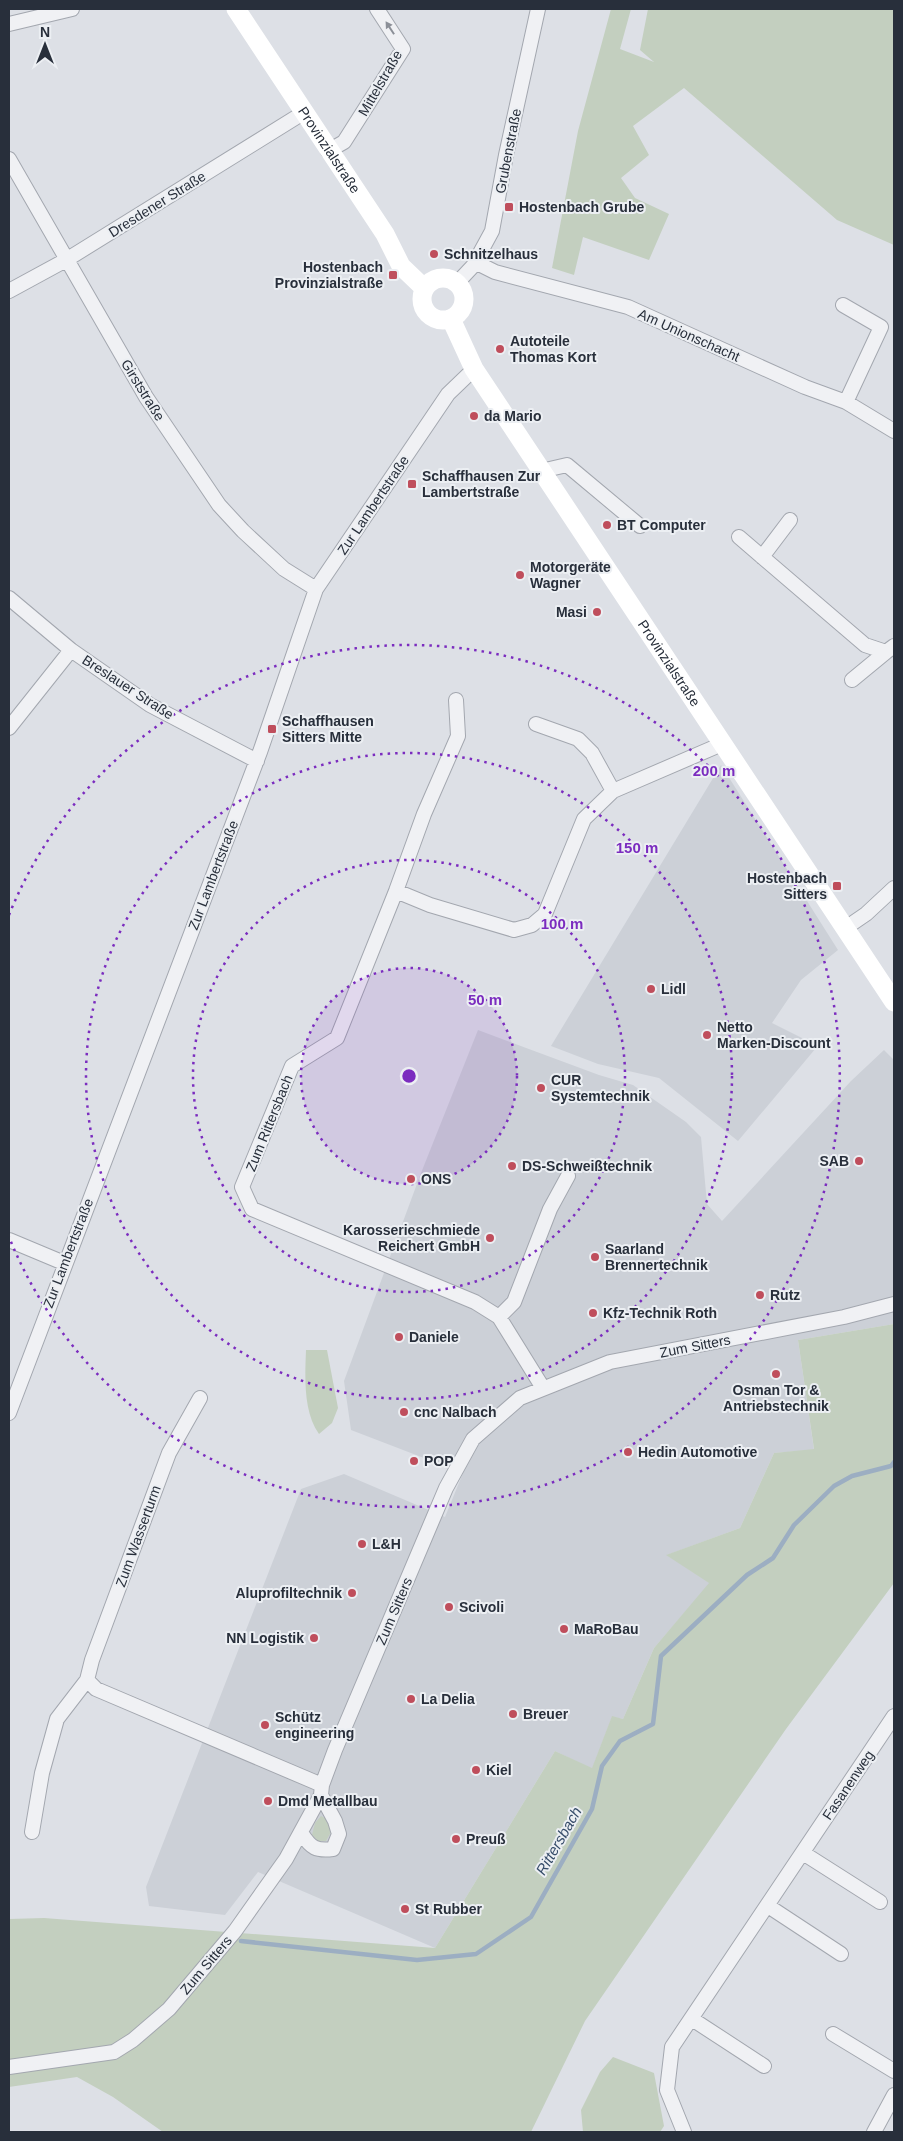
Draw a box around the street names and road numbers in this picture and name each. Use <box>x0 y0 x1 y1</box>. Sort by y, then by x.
street label: Mittelstraße <box>355 47 405 119</box>
street label: Provinzialstraße <box>295 104 364 196</box>
street label: Grubenstraße <box>492 107 524 195</box>
street label: Dresdener Straße <box>106 168 209 240</box>
street label: Am Unionschacht <box>636 305 742 365</box>
street label: Girststraße <box>118 356 168 424</box>
street label: Zur Lambertstraße <box>334 452 412 558</box>
street label: Provinzialstraße <box>635 617 704 710</box>
street label: Breslauer Straße <box>79 651 177 723</box>
street label: Zur Lambertstraße <box>185 818 241 932</box>
street label: Zum Rittersbach <box>242 1072 296 1174</box>
street label: Zur Lambertstraße <box>40 1196 96 1310</box>
street label: Zum Sitters <box>658 1331 732 1361</box>
street label: Zum Wasserturm <box>112 1483 164 1589</box>
street label: Zum Sitters <box>373 1575 415 1647</box>
street label: Fasanenweg <box>819 1747 877 1823</box>
street label: Zum Sitters <box>177 1932 235 1998</box>

